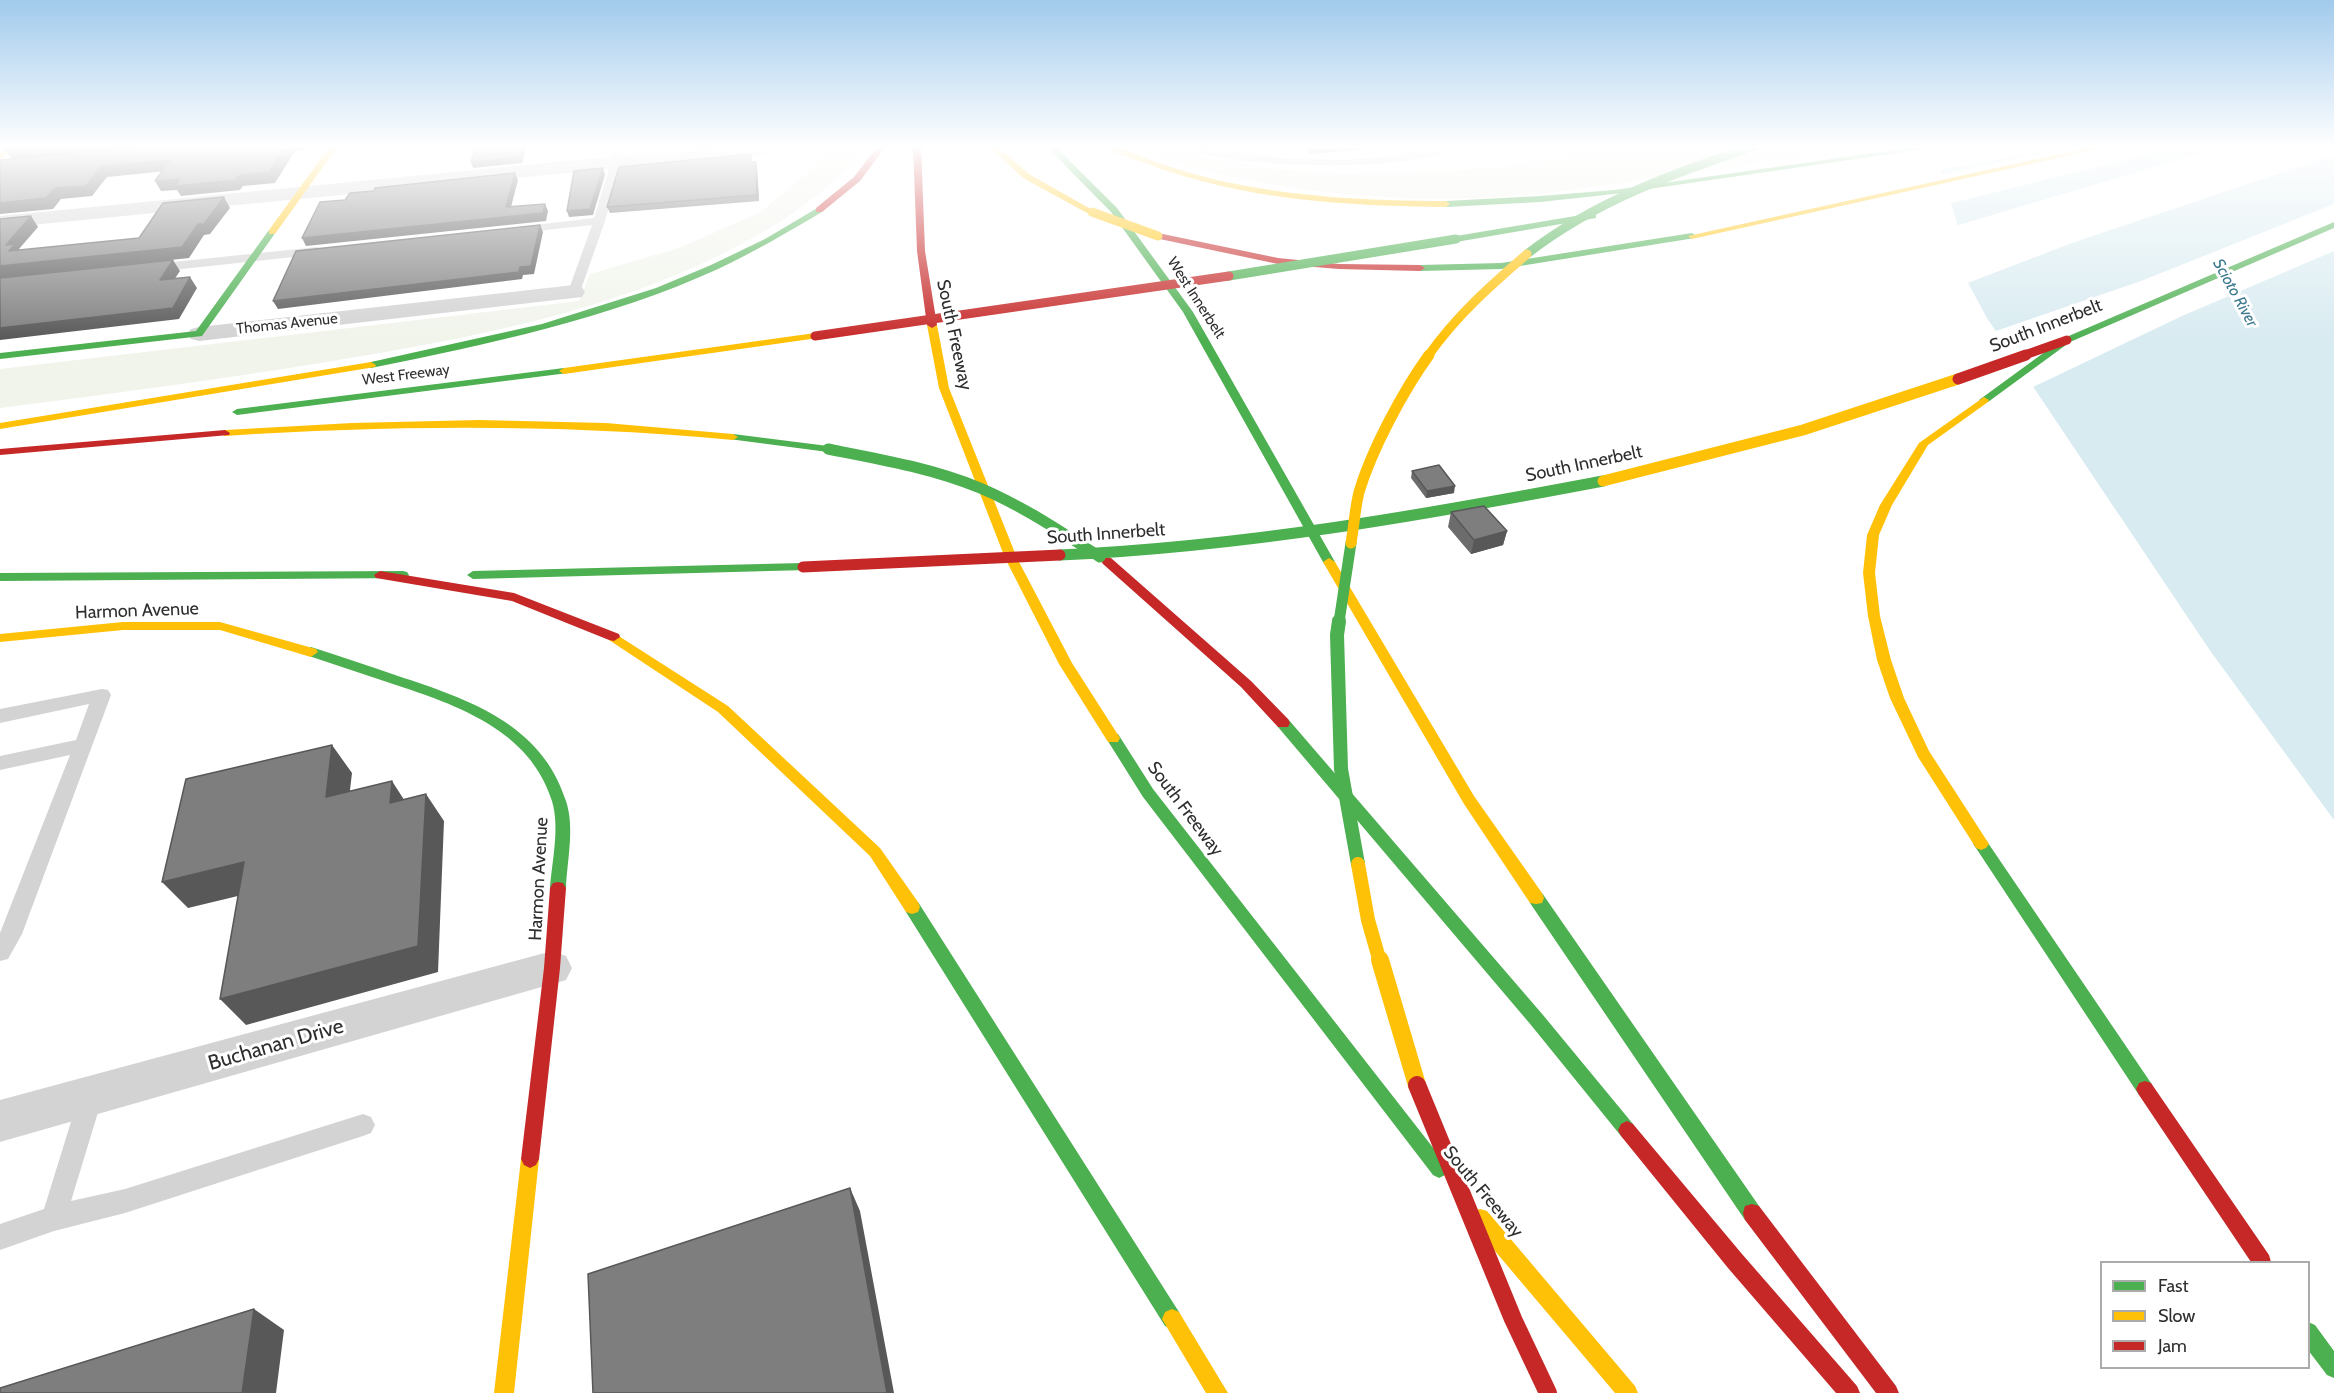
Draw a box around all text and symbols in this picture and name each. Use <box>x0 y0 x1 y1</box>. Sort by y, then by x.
street label: West Innerbelt <box>1163 254 1229 342</box>
water label: Scioto River <box>2208 256 2262 330</box>
street label: South Freeway <box>932 278 976 392</box>
street label: South Innerbelt <box>1987 295 2105 357</box>
street label: Thomas Avenue <box>235 310 339 338</box>
street label: West Freeway <box>361 361 451 389</box>
street label: South Innerbelt <box>1524 441 1644 487</box>
street label: South Innerbelt <box>1046 519 1166 549</box>
street label: Harmon Avenue <box>75 598 199 624</box>
street label: South Freeway <box>1143 758 1227 860</box>
street label: Harmon Avenue <box>525 817 553 941</box>
street label: Buchanan Drive <box>205 1014 347 1076</box>
street label: South Freeway <box>1439 1142 1527 1242</box>
legend <box>2100 1261 2310 1369</box>
text: Fast <box>2158 1275 2189 1297</box>
text: Slow <box>2158 1305 2195 1327</box>
text: Jam <box>2158 1335 2187 1357</box>

